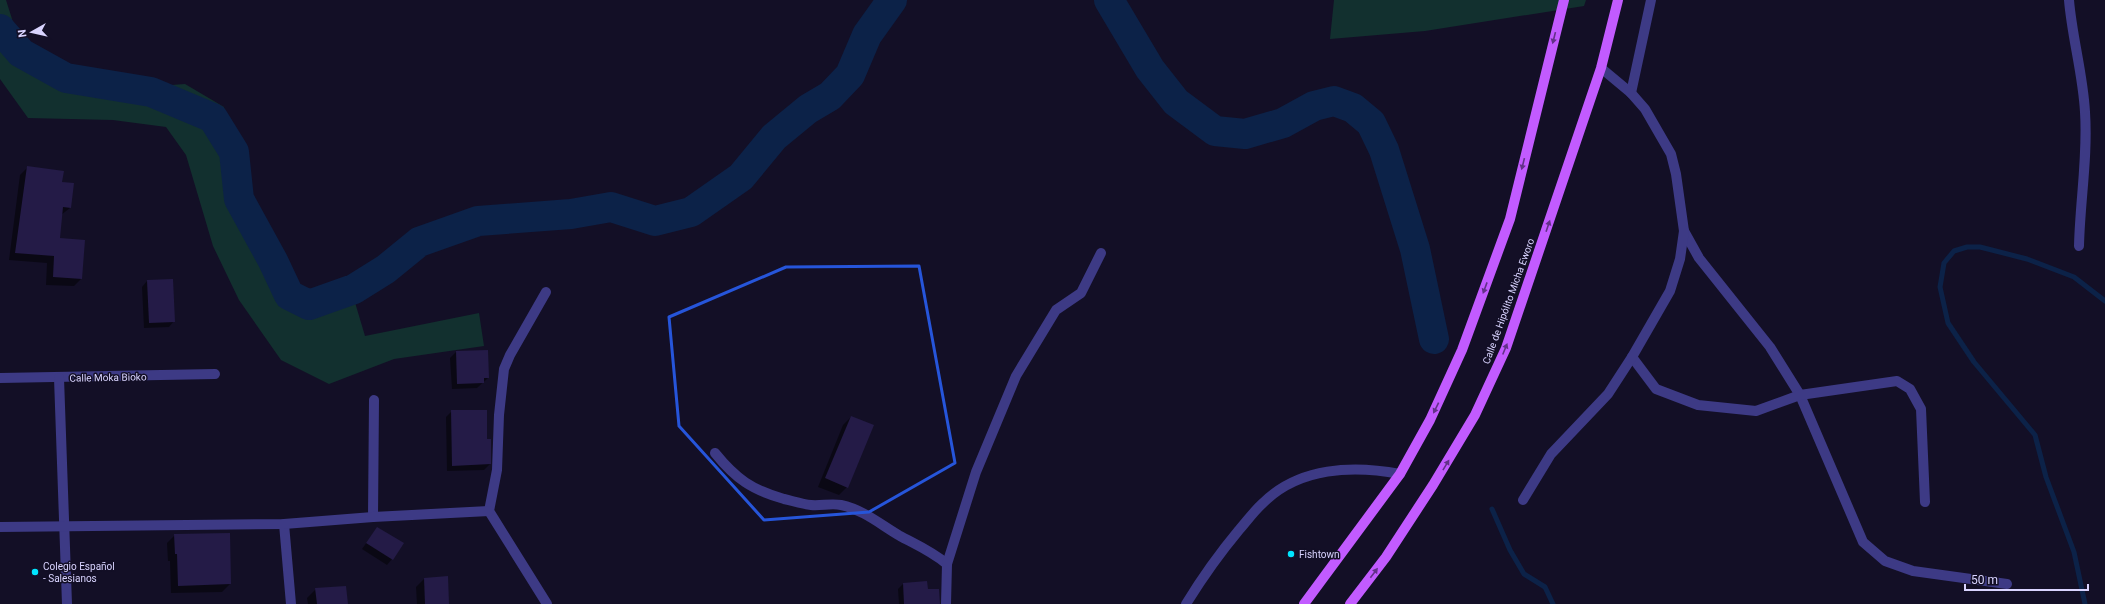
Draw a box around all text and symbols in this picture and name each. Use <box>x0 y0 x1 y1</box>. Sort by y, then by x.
north arrow <box>12 12 52 52</box>
text: N <box>16 28 30 38</box>
one-way arrow <box>1551 32 1557 44</box>
one-way arrow <box>1520 158 1526 170</box>
one-way arrow <box>1545 220 1551 232</box>
street label: Calle de Hipólito Micha Eworo <box>1481 237 1536 365</box>
one-way arrow <box>1481 282 1487 294</box>
one-way arrow <box>1502 344 1508 355</box>
street label: Calle Moka Bioko <box>69 371 147 384</box>
one-way arrow <box>1432 402 1439 414</box>
one-way arrow <box>1442 459 1449 471</box>
marker: Fishtown <box>1286 549 1296 559</box>
place label: Fishtown <box>1299 549 1340 560</box>
place label: Colegio Español - Salesianos <box>43 561 115 584</box>
scale bar <box>1965 566 2088 592</box>
marker: Colegio Español - Salesianos <box>30 567 40 577</box>
one-way arrow <box>1370 568 1378 578</box>
text: 50 m <box>1971 573 1998 587</box>

